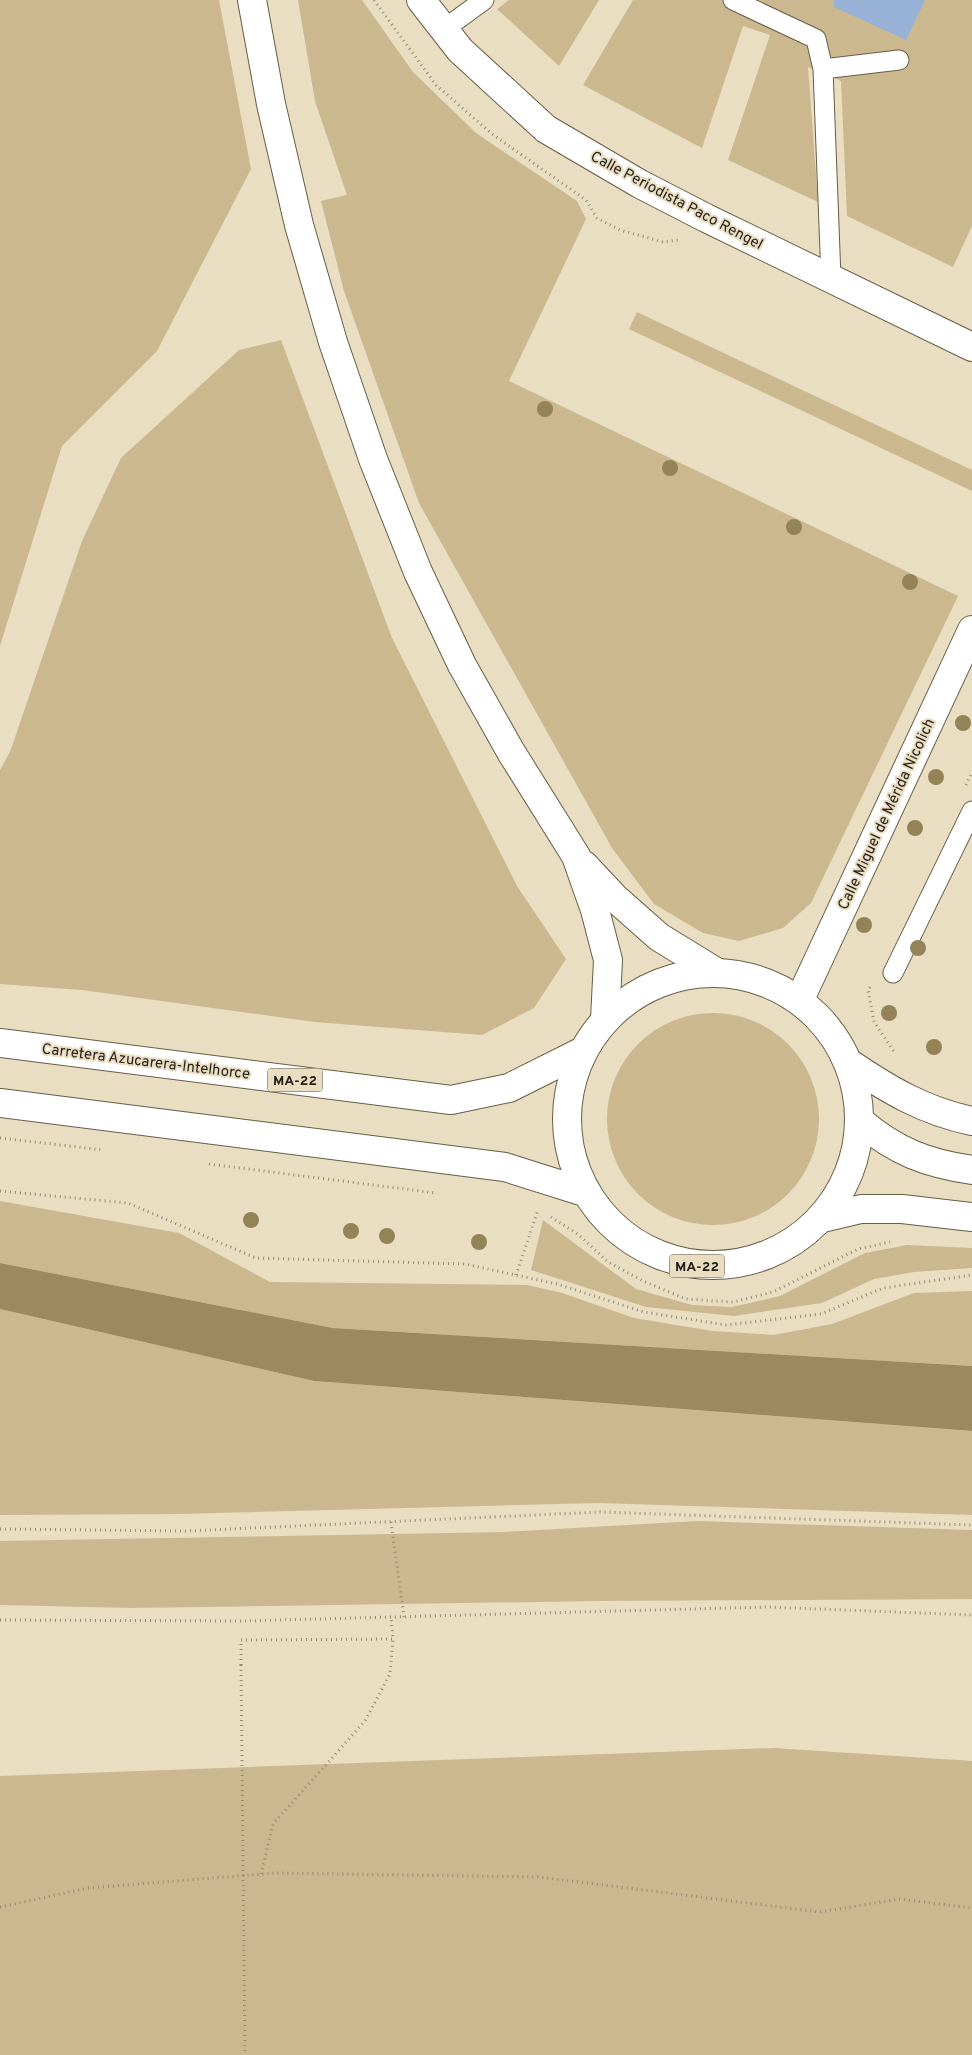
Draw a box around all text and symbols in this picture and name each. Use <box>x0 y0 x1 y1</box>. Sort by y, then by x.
street label: Calle Periodista Paco Rengel <box>587 148 766 255</box>
street label: Calle Miguel de Mérida Nicolich <box>835 716 940 913</box>
street label: Carretera Azucarera-Intelhorce <box>41 1040 251 1085</box>
road number: MA-22 <box>268 1068 322 1092</box>
road number: MA-22 <box>670 1254 724 1278</box>

